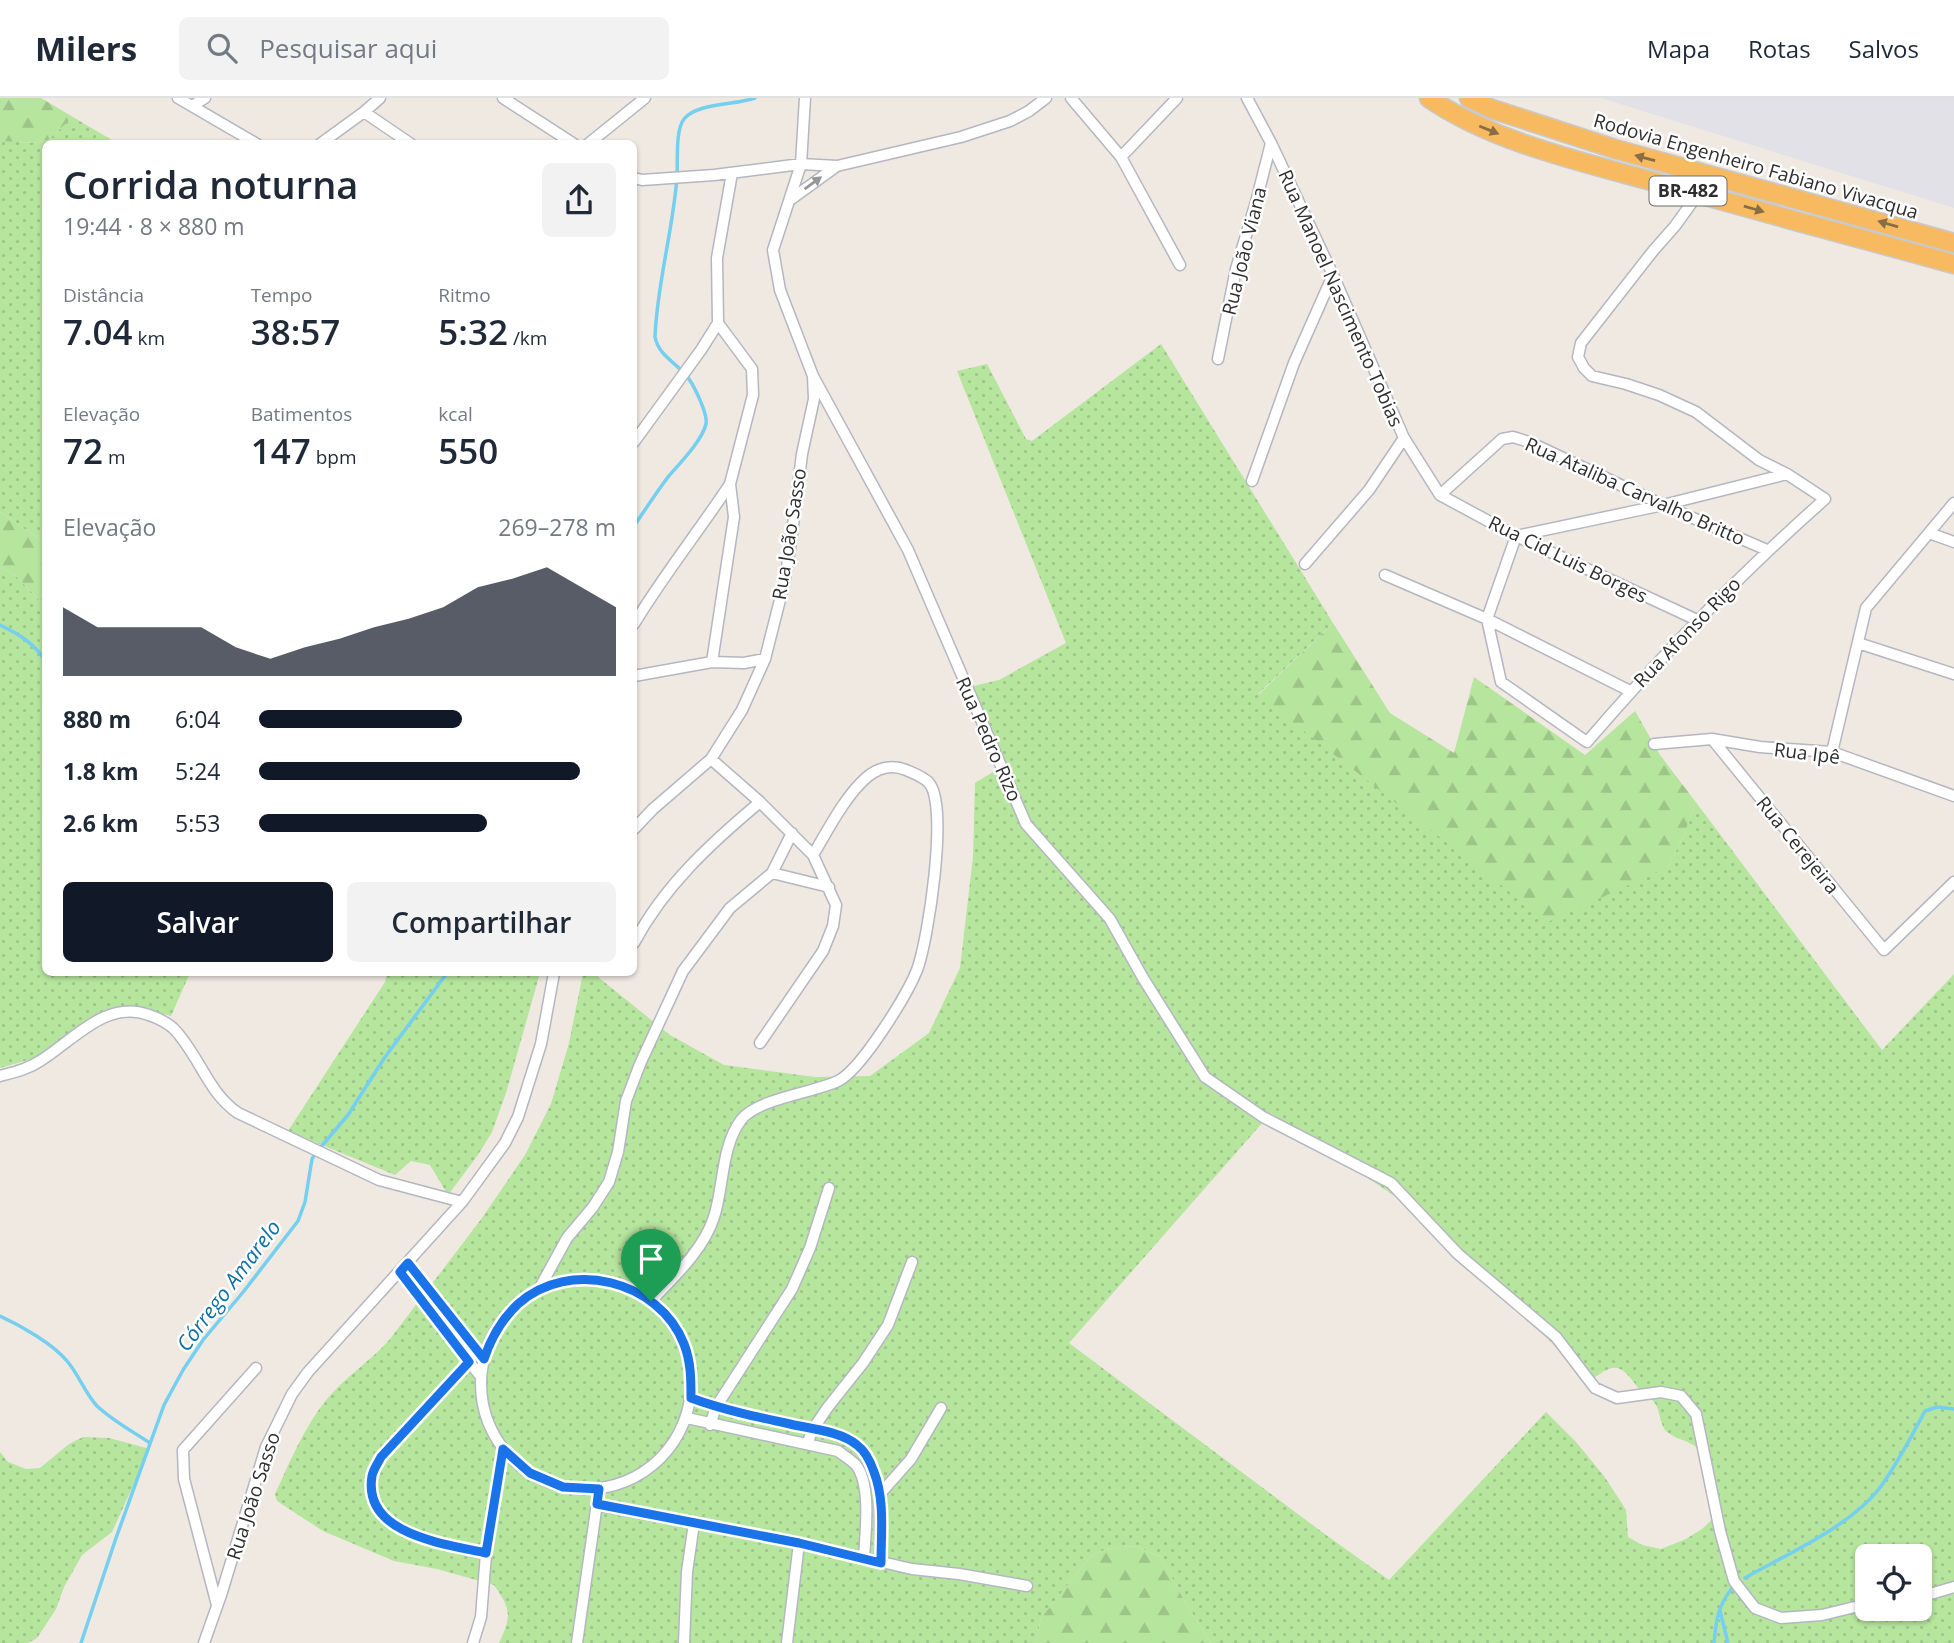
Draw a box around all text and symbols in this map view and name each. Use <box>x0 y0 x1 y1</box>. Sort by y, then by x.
search box <box>179 17 669 80</box>
text: Milers <box>35 26 137 71</box>
icon: search <box>203 29 241 67</box>
text: Pesquisar aqui <box>259 30 437 66</box>
text: Mapa <box>1647 32 1710 65</box>
text: Rotas <box>1748 32 1811 65</box>
text: Salvos <box>1849 32 1919 65</box>
street label: Rodovia Engenheiro Fabiano Vivacqua <box>1591 107 1921 225</box>
one-way arrow <box>1479 124 1500 135</box>
one-way arrow <box>1635 152 1656 162</box>
text: Corrida noturna <box>63 158 358 210</box>
button: share <box>542 163 616 237</box>
street label: Rua Manoel Nascimento Tobias <box>1272 165 1410 431</box>
one-way arrow <box>804 176 822 190</box>
road number: BR-482 <box>1650 176 1726 206</box>
street label: Rua João Viana <box>1216 184 1272 318</box>
one-way arrow <box>1744 205 1765 215</box>
text: 19:44 · 8 × 880 m <box>63 210 245 242</box>
one-way arrow <box>1878 219 1899 229</box>
text: Distância <box>63 282 144 308</box>
text: Tempo <box>251 282 312 308</box>
text: Ritmo <box>438 282 491 308</box>
text: 7.04 <box>63 308 133 355</box>
text: 38:57 <box>251 308 340 355</box>
text: 5:32 <box>438 308 508 355</box>
text: km <box>133 325 165 351</box>
text: /km <box>508 325 547 351</box>
text: Elevação <box>63 401 140 427</box>
text: Batimentos <box>251 401 352 427</box>
text: kcal <box>438 401 473 427</box>
text: 72 <box>63 427 103 474</box>
text: 147 <box>251 427 311 474</box>
text: 550 <box>438 427 498 474</box>
street label: Rua Ataliba Carvalho Britto <box>1521 431 1749 551</box>
text: m <box>103 444 126 470</box>
text: bpm <box>311 444 356 470</box>
street label: Rua João Sasso <box>766 466 812 602</box>
street label: Rua Cid Luis Borges <box>1484 509 1652 609</box>
text: Elevação <box>63 511 156 543</box>
text: 269–278 m <box>498 511 616 543</box>
street label: Rua Afonso Rigo <box>1628 571 1746 693</box>
street label: Rua Pedro Rizo <box>950 673 1028 805</box>
text: 880 m <box>63 703 131 735</box>
text: 6:04 <box>175 703 221 735</box>
street label: Rua Ipê <box>1772 736 1842 770</box>
text: 1.8 km <box>63 755 139 787</box>
text: 5:24 <box>175 755 221 787</box>
street label: Rua Cerejeira <box>1751 791 1845 899</box>
text: 2.6 km <box>63 807 139 839</box>
text: 5:53 <box>175 807 221 839</box>
button: Salvar <box>63 882 333 962</box>
button: Compartilhar <box>347 882 616 962</box>
water label: Córrego Amarelo <box>170 1214 287 1357</box>
pin <box>621 1229 681 1301</box>
icon: arrive <box>632 1240 670 1278</box>
street label: Rua João Sasso <box>220 1429 286 1563</box>
map controls <box>1855 1544 1932 1621</box>
button: locate <box>1855 1544 1932 1621</box>

